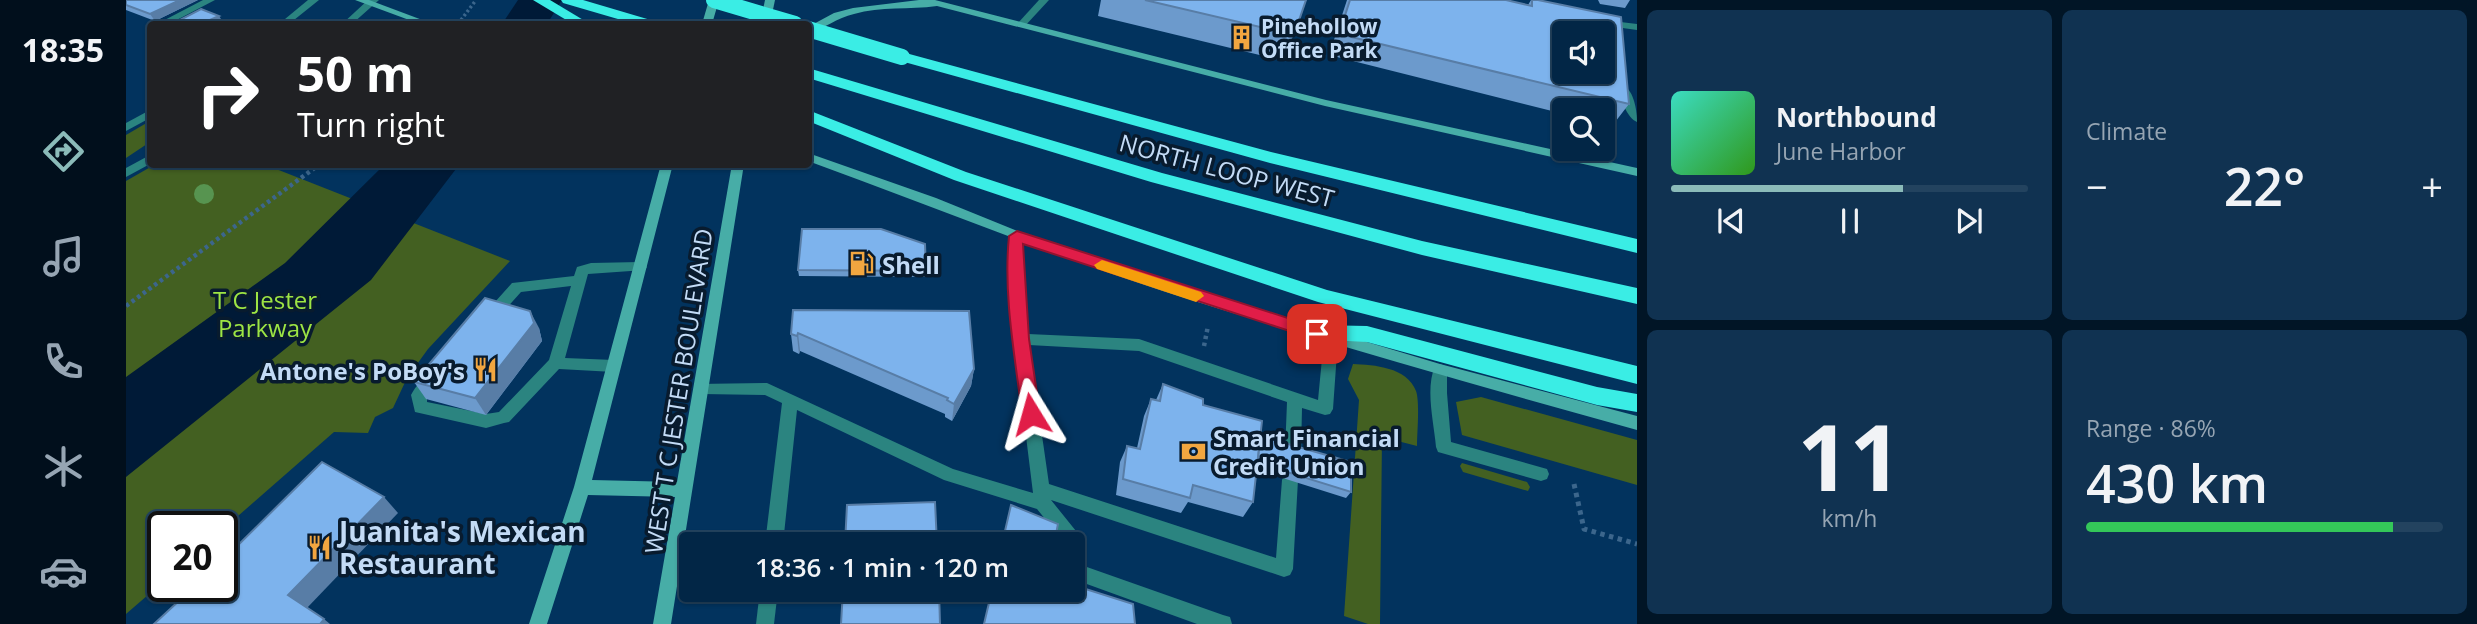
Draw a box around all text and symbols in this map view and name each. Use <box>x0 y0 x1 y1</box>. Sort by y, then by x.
place label: Pinehollow Office Park <box>1261 12 1378 64</box>
map controls <box>1552 21 1615 161</box>
button: sound <box>1552 21 1615 84</box>
building icon: Pinehollow Office Park <box>1227 24 1255 52</box>
text: 18:35 <box>22 28 104 71</box>
text: 50 m <box>297 40 414 106</box>
icon: right <box>182 49 273 140</box>
button: search <box>1552 98 1615 161</box>
text: Northbound <box>1776 99 1937 135</box>
text: Turn right <box>297 103 445 146</box>
text: Climate <box>2086 115 2167 147</box>
street label: NORTH LOOP WEST <box>1116 125 1338 215</box>
icon: directions <box>39 127 88 176</box>
text: June Harbor <box>1776 135 1906 167</box>
text: 22° <box>2224 150 2305 221</box>
text: − <box>2086 160 2108 212</box>
text: + <box>2421 160 2443 212</box>
icon: previous <box>1712 202 1750 240</box>
icon: pause <box>1831 202 1869 240</box>
icon: next <box>1950 202 1988 240</box>
street label: WEST T C JESTER BOULEVARD <box>636 226 720 556</box>
icon: music <box>39 232 88 281</box>
place label: Shell <box>882 248 940 281</box>
fuel station icon: Shell <box>848 250 876 278</box>
park label: T C Jester Parkway <box>213 283 317 344</box>
pin <box>1287 304 1347 364</box>
icon: arrive <box>1298 315 1336 353</box>
icon: phone <box>39 337 88 386</box>
place label: Antone's PoBoy's <box>260 354 465 387</box>
restaurant icon: Antone's PoBoy's <box>471 356 499 384</box>
position arrow <box>994 377 1068 451</box>
text: 11 <box>1797 394 1902 518</box>
text: Range · 86% <box>2086 412 2216 444</box>
place label: Smart Financial Credit Union <box>1213 421 1400 482</box>
bank icon: Smart Financial Credit Union <box>1179 437 1207 465</box>
icon: climate <box>39 442 88 491</box>
text: 430 km <box>2086 447 2268 518</box>
text: km/h <box>1822 502 1877 534</box>
speed limit sign: 20 <box>147 511 238 602</box>
place label: Juanita's Mexican Restaurant <box>336 512 586 582</box>
restaurant icon: Juanita's Mexican Restaurant <box>305 533 333 561</box>
icon: car <box>39 547 88 596</box>
text: 18:36 · 1 min · 120 m <box>755 549 1009 585</box>

